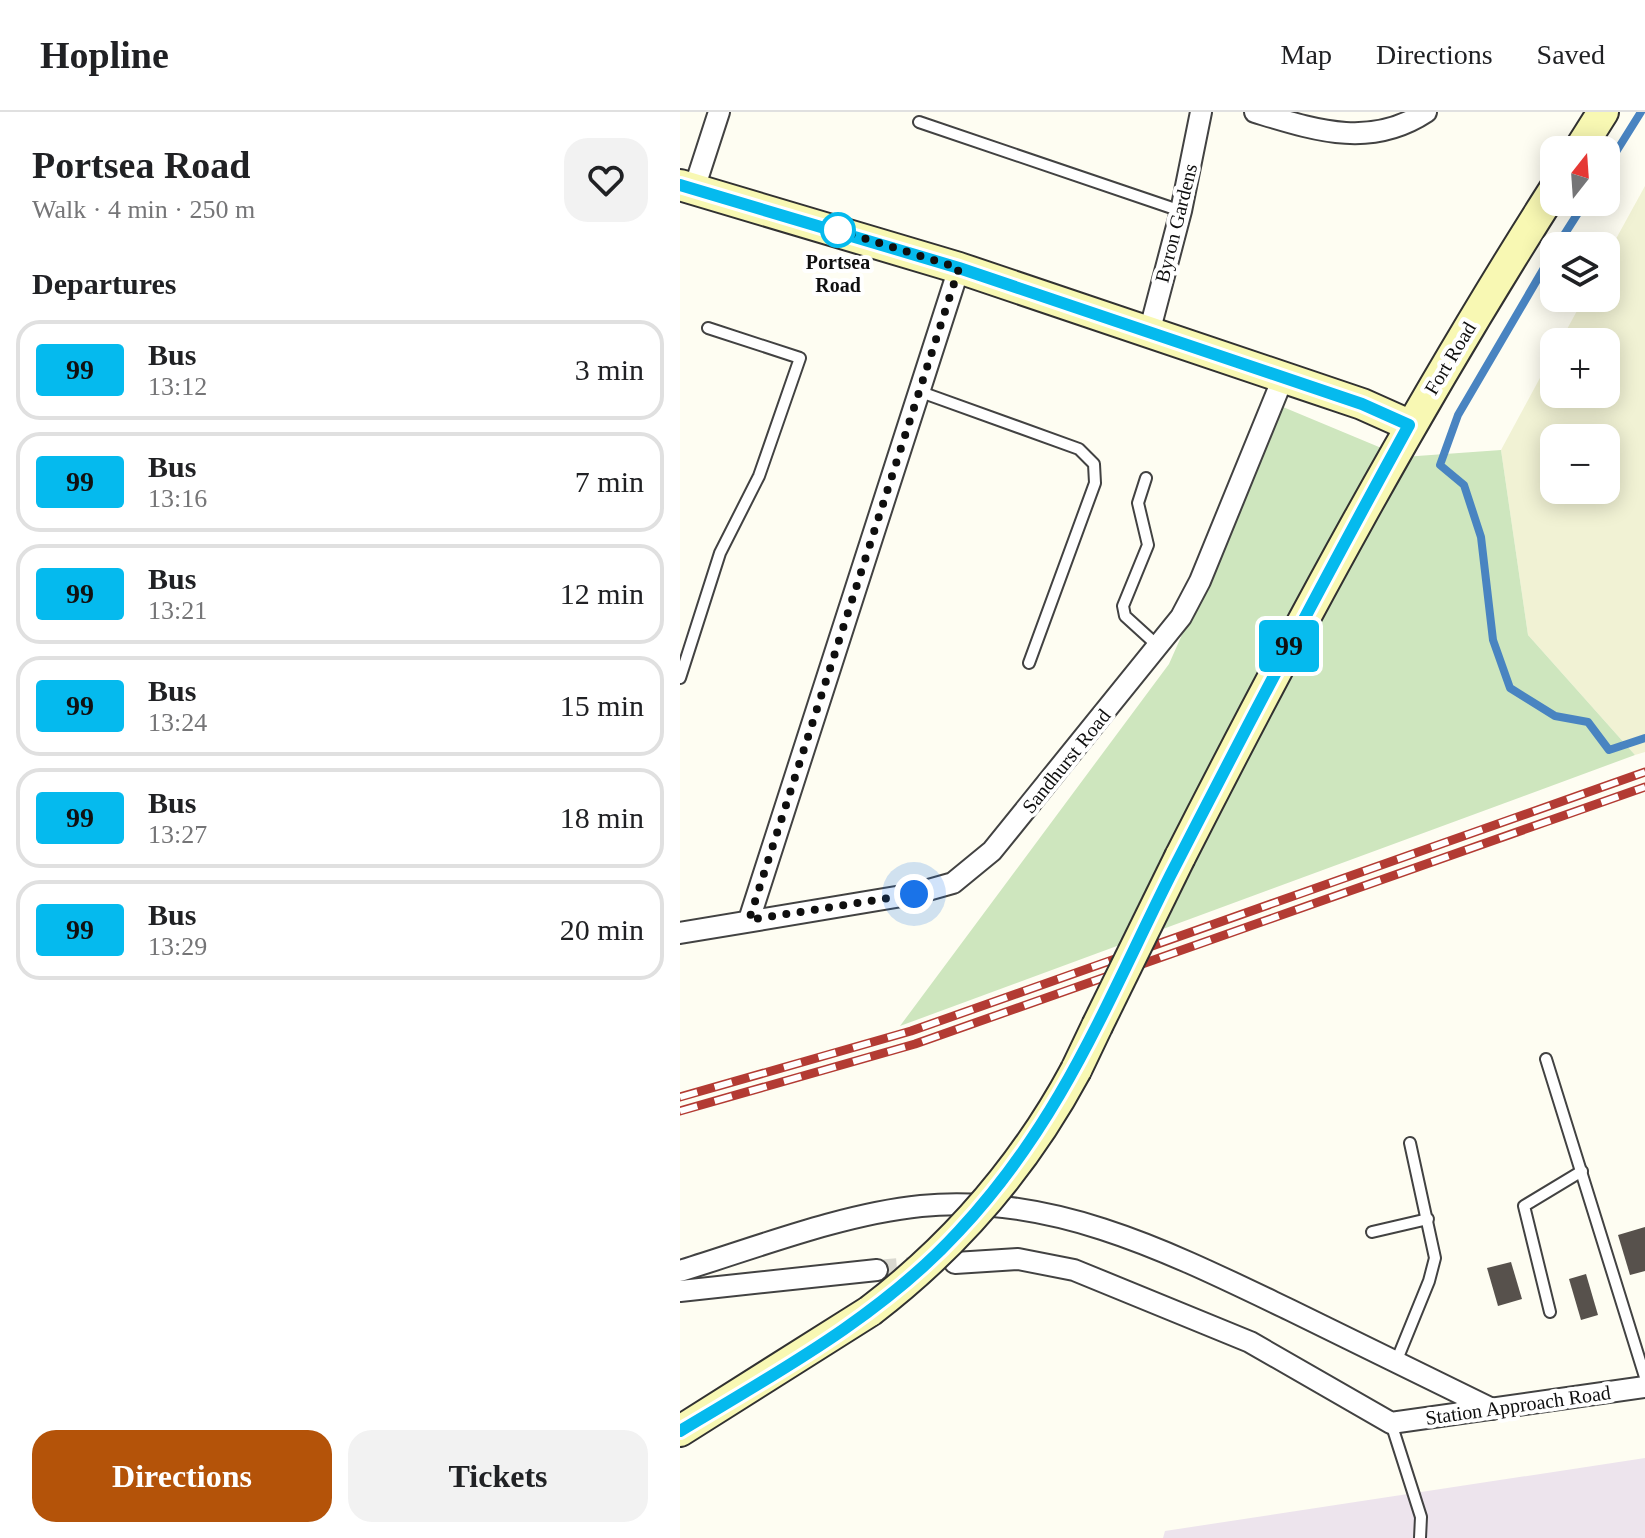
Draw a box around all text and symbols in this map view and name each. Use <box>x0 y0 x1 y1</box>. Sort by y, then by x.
text: Hopline <box>40 34 169 76</box>
text: Map <box>1281 39 1332 70</box>
text: Directions <box>1376 39 1493 70</box>
text: Saved <box>1537 39 1605 70</box>
north arrow <box>1540 136 1620 216</box>
map controls <box>1540 136 1620 504</box>
button: heart <box>564 138 648 222</box>
text: Portsea Road <box>32 144 250 186</box>
street label: Byron Gardens <box>1151 161 1202 285</box>
text: Walk · 4 min · 250 m <box>32 195 255 224</box>
marker: Portsea Road <box>821 213 855 247</box>
button: layers <box>1540 232 1620 312</box>
place label: Portsea Road <box>806 251 870 296</box>
text: Departures <box>32 267 176 300</box>
street label: Fort Road <box>1420 318 1480 398</box>
button: + <box>1540 328 1620 408</box>
text: Bus <box>148 338 196 371</box>
text: 3 min <box>575 353 644 386</box>
text: 99 <box>66 354 94 385</box>
text: 13:12 <box>148 372 207 401</box>
button: − <box>1540 424 1620 504</box>
text: Bus <box>148 450 196 483</box>
text: 7 min <box>575 465 644 498</box>
text: 99 <box>66 466 94 497</box>
text: 13:16 <box>148 484 207 513</box>
text: Bus <box>148 562 196 595</box>
text: 12 min <box>560 577 644 610</box>
text: 99 <box>66 578 94 609</box>
text: 13:21 <box>148 596 207 625</box>
line badge: 99 <box>1253 620 1325 672</box>
text: 99 <box>1275 630 1303 661</box>
text: Bus <box>148 674 196 707</box>
text: 15 min <box>560 689 644 722</box>
text: 99 <box>66 690 94 721</box>
street label: Sandhurst Road <box>1017 705 1115 817</box>
text: 13:24 <box>148 708 207 737</box>
text: Bus <box>148 786 196 819</box>
text: 18 min <box>560 801 644 834</box>
text: 99 <box>66 802 94 833</box>
text: 13:27 <box>148 820 207 849</box>
your location <box>894 874 934 914</box>
text: Bus <box>148 898 196 931</box>
text: 20 min <box>560 913 644 946</box>
text: 99 <box>66 914 94 945</box>
text: 13:29 <box>148 932 207 961</box>
street label: Station Approach Road <box>1424 1381 1612 1430</box>
button: Directions <box>32 1430 332 1522</box>
button: Tickets <box>348 1430 648 1522</box>

